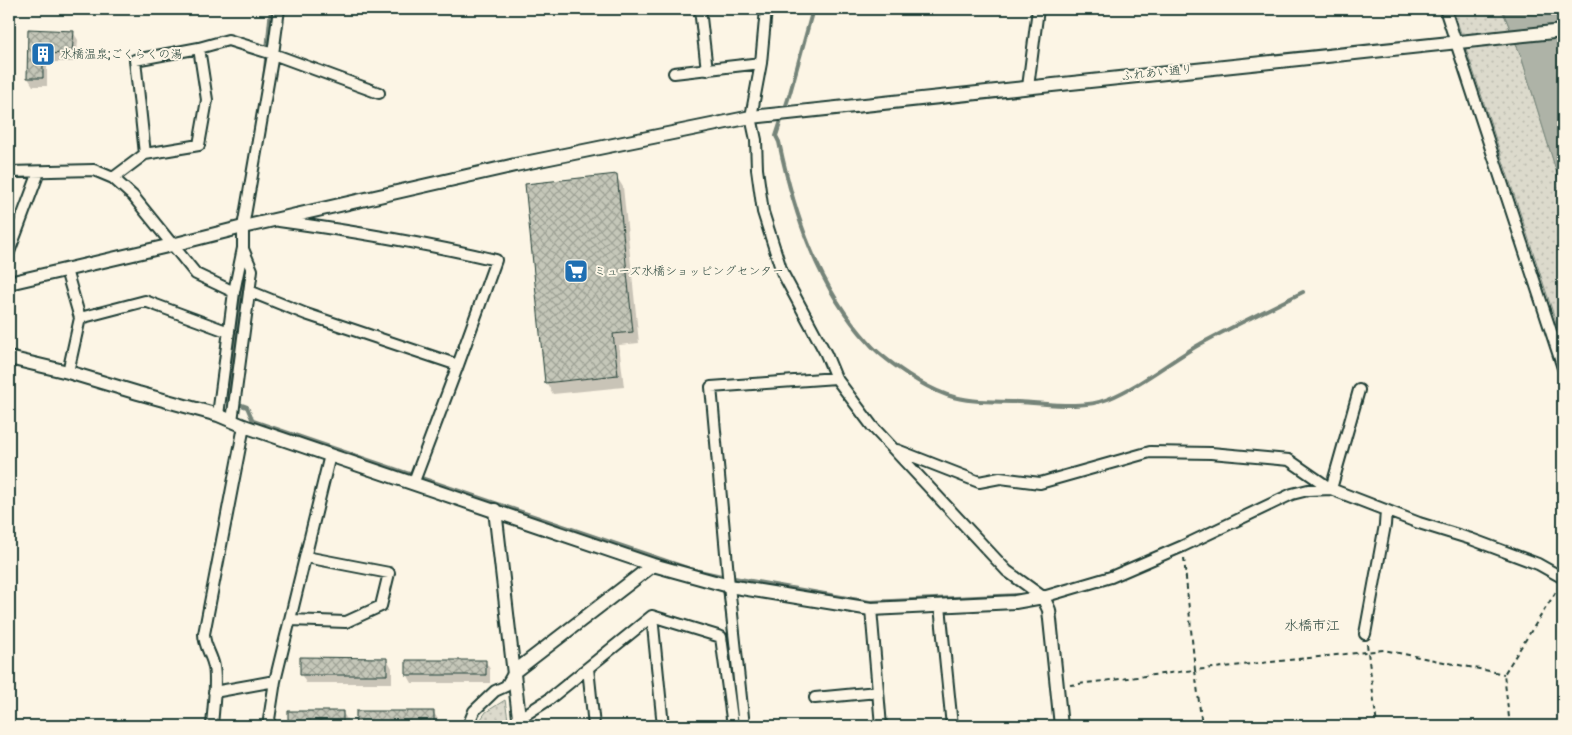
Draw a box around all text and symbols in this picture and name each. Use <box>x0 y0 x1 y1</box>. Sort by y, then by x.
building icon: 水橋温泉;ごくらくの湯 <box>30 41 56 67</box>
place label: 水橋温泉;ごくらくの湯 <box>60 47 182 62</box>
street label: ふれあい通り <box>1120 62 1194 84</box>
supermarket icon: ミューズ水橋ショッピングセンター <box>563 258 589 284</box>
place label: ミューズ水橋ショッピングセンター <box>594 264 784 279</box>
district label: 水橋市江 <box>1284 617 1340 634</box>

